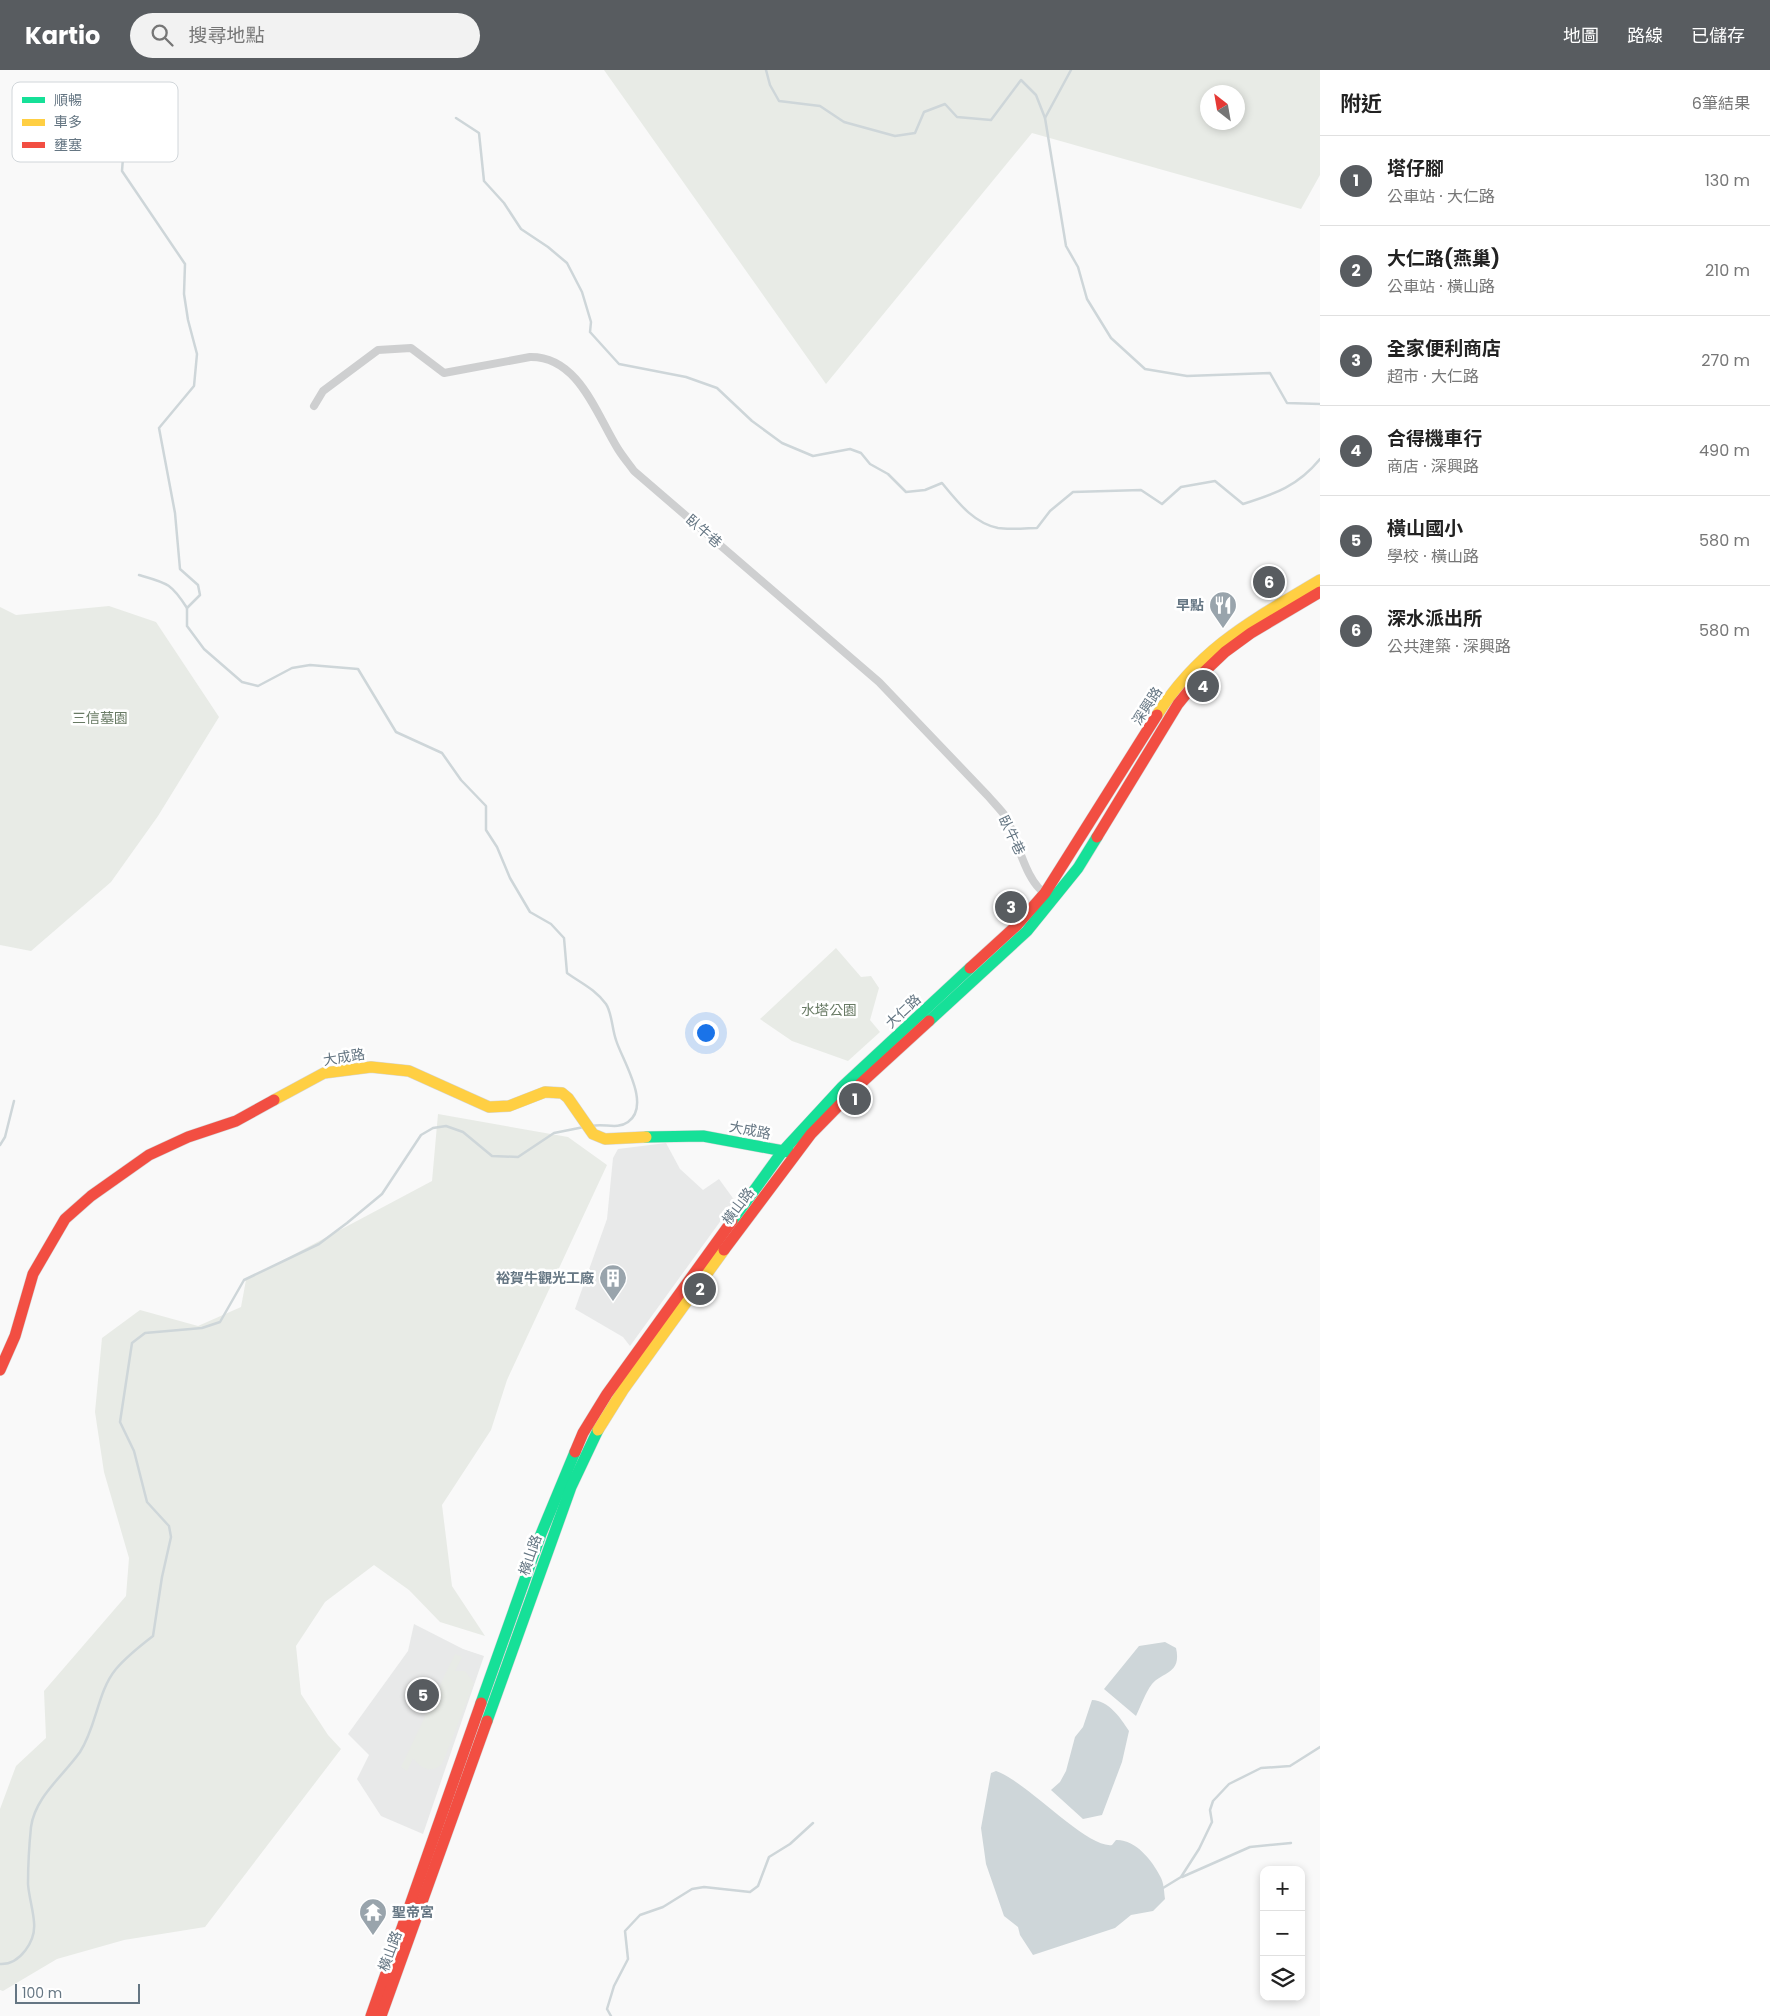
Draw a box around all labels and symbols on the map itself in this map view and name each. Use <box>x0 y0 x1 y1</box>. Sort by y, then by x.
legend <box>12 82 178 162</box>
north arrow <box>1200 85 1245 130</box>
text: 順暢 <box>54 90 82 110</box>
text: 車多 <box>54 112 82 132</box>
text: 壅塞 <box>54 135 82 155</box>
street label: 臥牛巷 <box>682 510 726 552</box>
pin: 6 <box>1253 563 1285 601</box>
restaurant icon: 早點 <box>1208 590 1238 629</box>
place label: 早點 <box>1176 595 1204 615</box>
pin: 4 <box>1187 667 1219 705</box>
street label: 深興路 <box>1127 683 1167 729</box>
park label: 三信墓園 <box>72 708 128 728</box>
street label: 臥牛巷 <box>994 812 1030 858</box>
pin: 3 <box>995 888 1027 926</box>
street label: 大仁路 <box>881 989 925 1033</box>
park label: 水塔公園 <box>801 1000 857 1020</box>
your location <box>693 1020 719 1046</box>
street label: 大成路 <box>322 1044 366 1070</box>
pin: 1 <box>839 1080 871 1118</box>
street label: 大成路 <box>727 1116 773 1144</box>
street label: 橫山路 <box>717 1183 759 1229</box>
building icon: 裕賀牛觀光工廠 <box>598 1263 628 1302</box>
place label: 裕賀牛觀光工廠 <box>496 1268 594 1288</box>
pin: 2 <box>684 1270 716 1308</box>
street label: 橫山路 <box>514 1532 546 1578</box>
pin: 5 <box>407 1676 439 1714</box>
temple icon: 聖帝宮 <box>358 1897 388 1936</box>
place label: 聖帝宮 <box>392 1902 434 1922</box>
street label: 橫山路 <box>373 1928 407 1974</box>
scale bar <box>15 1981 140 2004</box>

